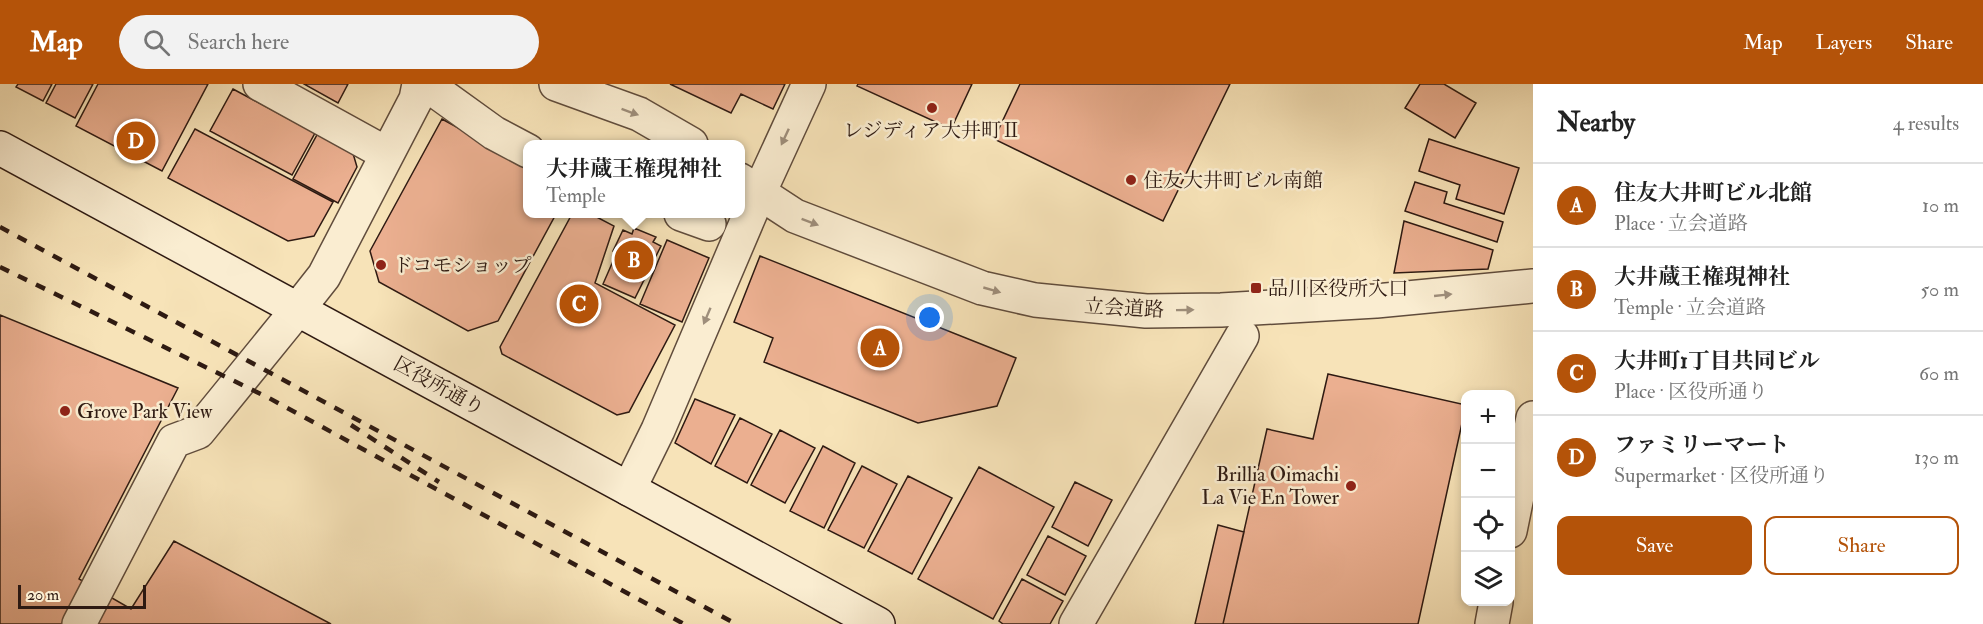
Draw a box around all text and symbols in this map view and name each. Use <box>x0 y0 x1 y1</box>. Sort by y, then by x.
search box <box>119 15 539 69</box>
text: Map <box>30 25 83 60</box>
icon: search <box>140 26 173 59</box>
text: Search here <box>188 28 289 56</box>
text: Map <box>1743 29 1783 56</box>
text: Layers <box>1816 29 1872 56</box>
text: Share <box>1905 29 1953 56</box>
marker: レジディア大井町Ⅱ <box>925 101 939 115</box>
one-way arrow <box>621 107 639 117</box>
text: Nearby <box>1557 107 1635 139</box>
text: 4 results <box>1893 111 1959 136</box>
pin: D <box>116 118 156 164</box>
place label: レジディア大井町Ⅱ <box>843 118 1021 143</box>
one-way arrow <box>780 129 789 146</box>
popup <box>523 140 745 218</box>
text: 大井蔵王権現神社 <box>546 155 722 183</box>
place label: 住友大井町ビル南館 <box>1143 168 1323 193</box>
marker: 住友大井町ビル南館 <box>1124 173 1138 187</box>
text: 住友大井町ビル北館 <box>1614 179 1812 207</box>
text: Temple <box>546 183 606 208</box>
text: A <box>1570 193 1583 218</box>
text: 10 m <box>1922 193 1959 218</box>
text: Place · 立会道路 <box>1614 211 1748 236</box>
one-way arrow <box>801 217 819 227</box>
pin: B <box>614 238 654 282</box>
place label: ドコモショップ <box>393 253 532 278</box>
marker: ドコモショップ <box>374 258 388 272</box>
text: 大井蔵王権現神社 <box>1614 263 1790 291</box>
place label: 品川区役所入口 <box>1268 276 1408 301</box>
text: B <box>1570 277 1583 302</box>
text: 50 m <box>1920 277 1959 302</box>
marker: 品川区役所入口 <box>1249 281 1263 295</box>
pin: C <box>560 282 598 326</box>
one-way arrow <box>983 286 1001 295</box>
one-way arrow <box>1433 290 1452 300</box>
street label: 立会道路 <box>1083 293 1165 323</box>
text: Temple · 立会道路 <box>1614 295 1766 320</box>
your location <box>915 303 944 332</box>
one-way arrow <box>1176 305 1195 315</box>
one-way arrow <box>702 307 712 325</box>
pin: A <box>860 326 900 370</box>
text: 大井町1丁目共同ビル <box>1614 347 1820 375</box>
street label: 区役所通り <box>389 351 489 421</box>
text: C <box>1569 361 1584 386</box>
text: 60 m <box>1919 361 1959 386</box>
text: Place · 区役所通り <box>1614 379 1768 404</box>
map controls <box>1461 390 1515 606</box>
button: + <box>1461 390 1515 444</box>
place label: Grove Park View <box>77 399 213 424</box>
marker: Grove Park View <box>58 404 72 418</box>
text: ファミリーマート <box>1614 431 1790 459</box>
button: − <box>1461 444 1515 498</box>
text: D <box>1568 445 1585 470</box>
text: 130 m <box>1914 445 1959 470</box>
place label: Brillia Oimachi La Vie En Tower <box>1201 462 1340 510</box>
text: Supermarket · 区役所通り <box>1614 463 1829 488</box>
marker: Brillia Oimachi La Vie En Tower <box>1344 479 1358 493</box>
button: locate <box>1461 498 1515 552</box>
button: Save <box>1557 516 1752 575</box>
button: Share <box>1764 516 1959 575</box>
button: layers <box>1461 552 1515 606</box>
scale bar <box>18 582 146 610</box>
text: 20 m <box>27 585 59 605</box>

